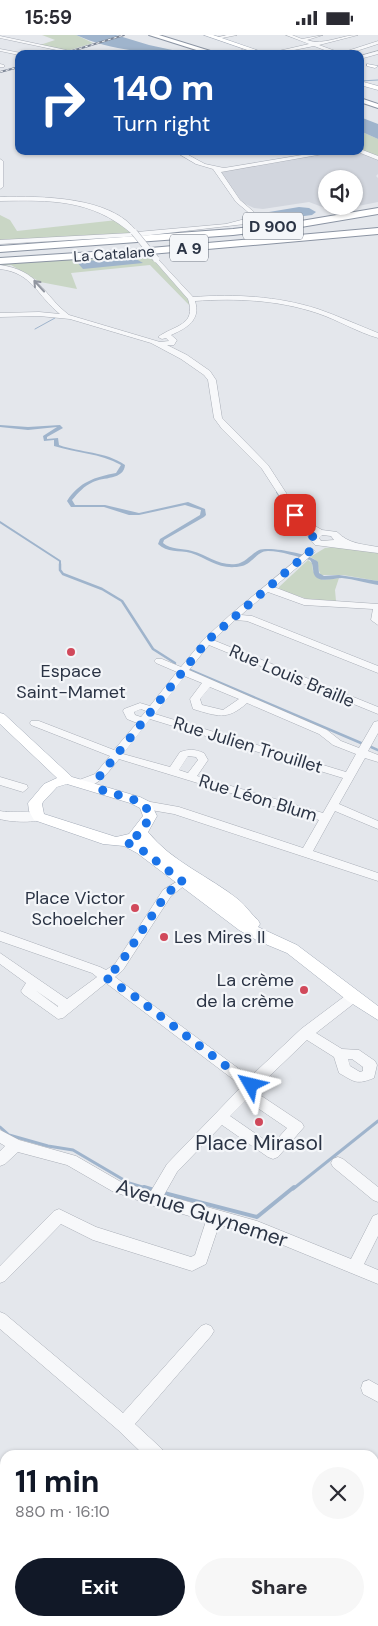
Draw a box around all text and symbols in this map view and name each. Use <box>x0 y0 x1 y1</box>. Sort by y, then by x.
text: 15:59 <box>25 5 72 30</box>
text: 140 m <box>113 65 214 111</box>
icon: right <box>30 70 95 135</box>
text: Turn right <box>113 109 210 138</box>
map controls <box>318 170 363 215</box>
button: sound <box>318 170 363 215</box>
road number: D 900 <box>243 213 303 240</box>
road number: A 9 <box>170 235 208 262</box>
street label: La Catalane <box>73 241 155 267</box>
one-way arrow <box>33 280 45 292</box>
pin <box>274 494 316 536</box>
icon: arrive <box>281 501 309 529</box>
street label: Rue Louis Braille <box>226 639 358 713</box>
marker: Espace Saint-Mamet <box>65 646 77 658</box>
place label: Espace Saint-Mamet <box>16 659 126 704</box>
street label: Rue Julien Trouillet <box>171 711 325 779</box>
street label: Rue Léon Blum <box>196 769 320 827</box>
place label: Place Victor Schoelcher <box>25 886 125 931</box>
marker: Place Victor Schoelcher <box>129 902 141 914</box>
place label: Les Mires II <box>174 925 265 949</box>
marker: Les Mires II <box>158 931 170 943</box>
place label: La crème de la crème <box>196 968 294 1013</box>
marker: La crème de la crème <box>298 984 310 996</box>
position arrow <box>224 1058 276 1110</box>
marker: Place Mirasol <box>253 1116 265 1128</box>
place label: Place Mirasol <box>195 1129 323 1157</box>
street label: Avenue Guynemer <box>113 1172 292 1254</box>
text: 11 min <box>15 1462 99 1501</box>
button: close <box>312 1467 364 1519</box>
text: 880 m · 16:10 <box>15 1501 110 1522</box>
button: Exit <box>15 1558 185 1616</box>
button: Share <box>195 1558 364 1616</box>

